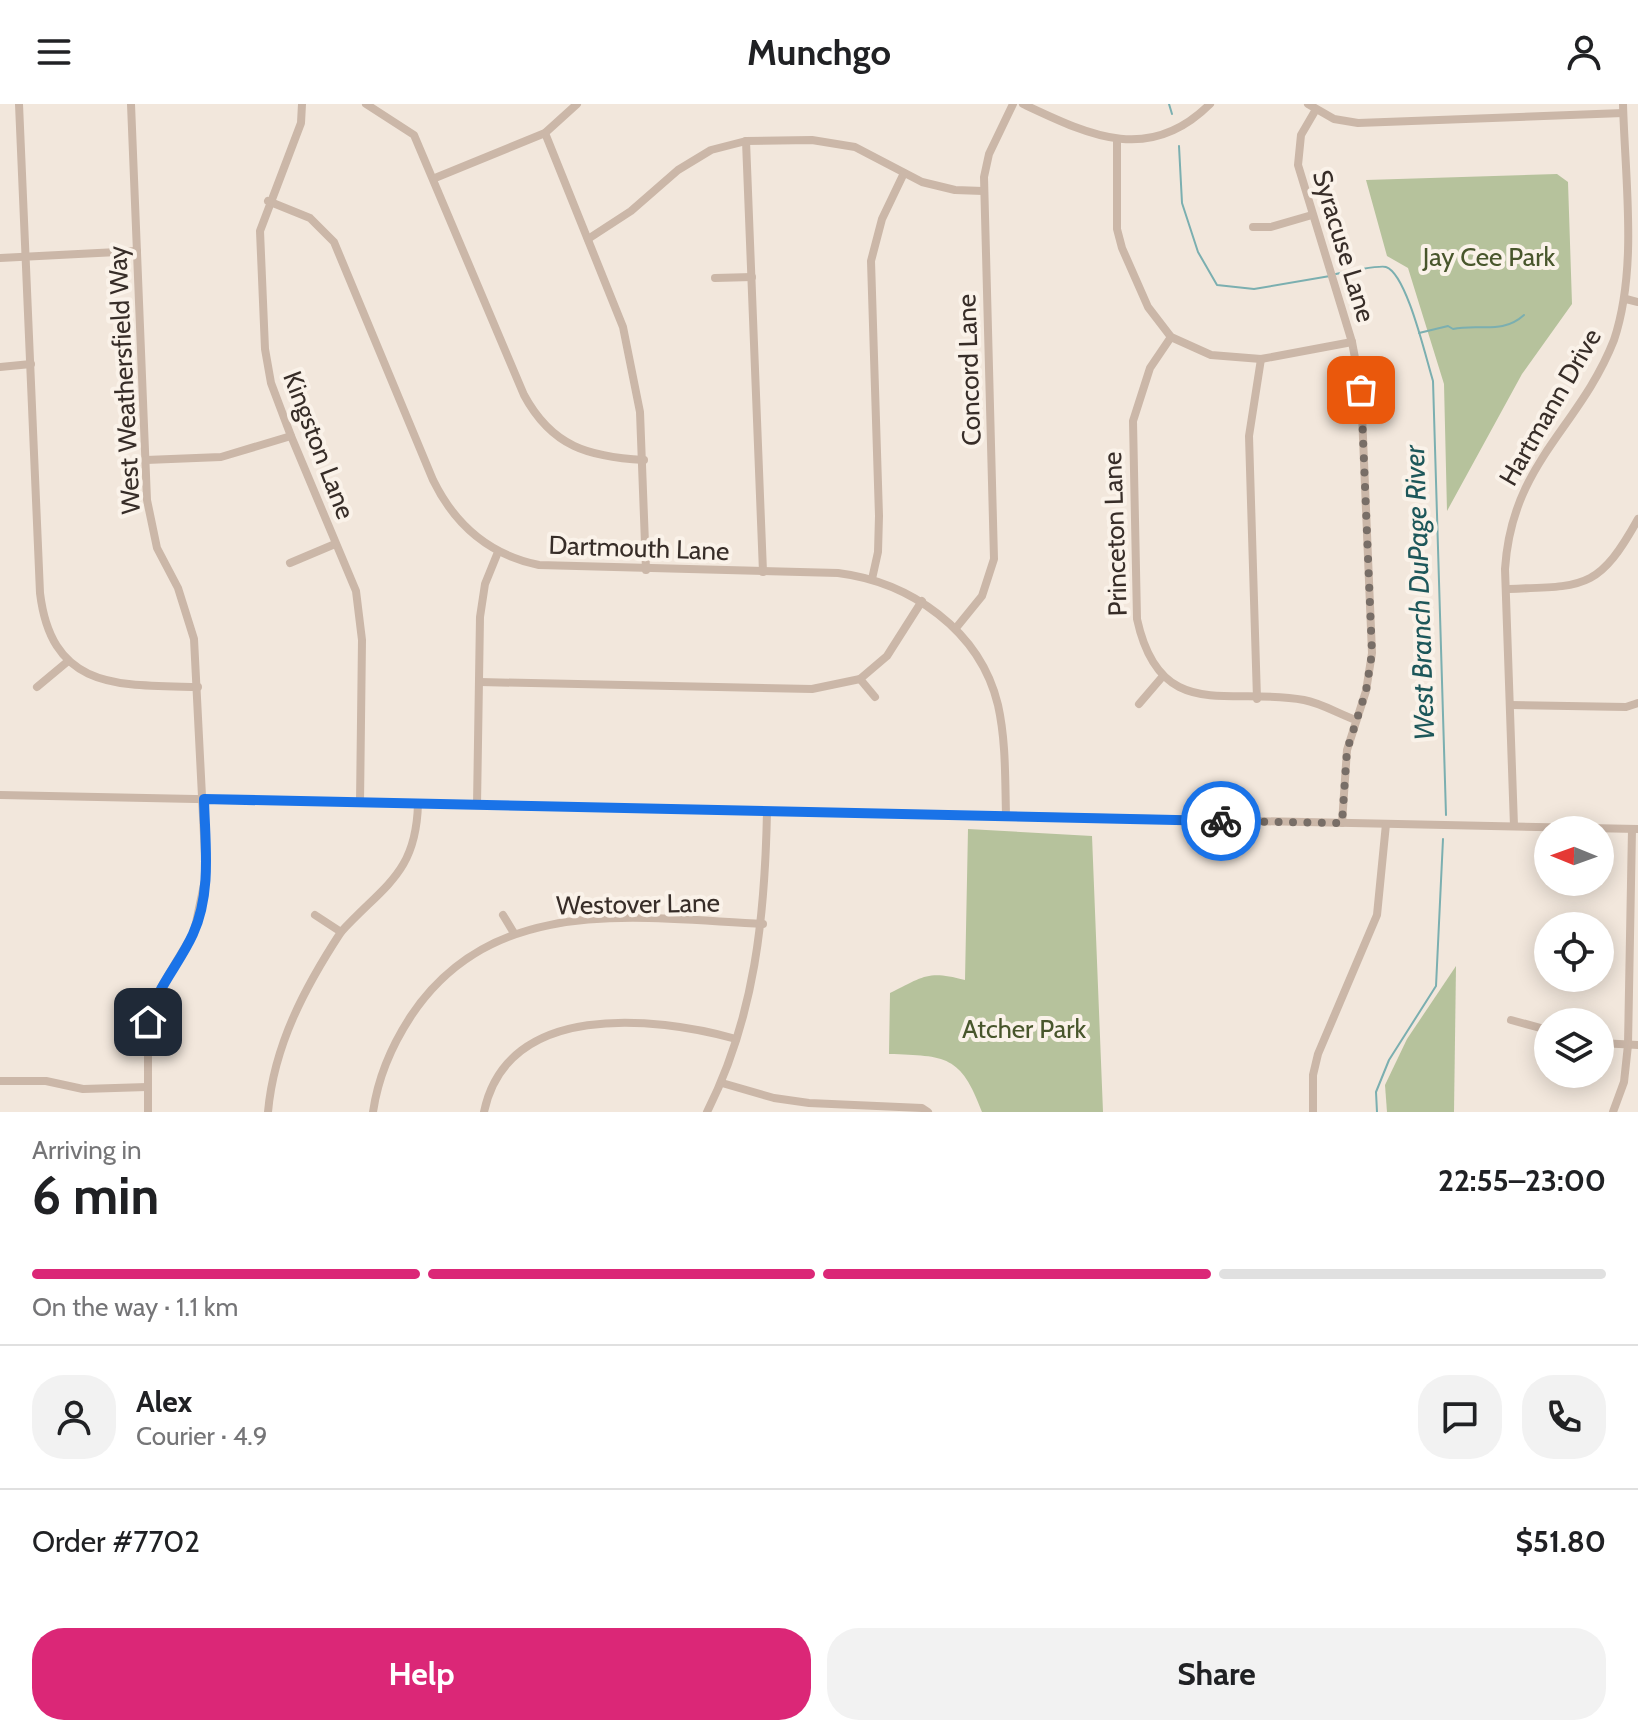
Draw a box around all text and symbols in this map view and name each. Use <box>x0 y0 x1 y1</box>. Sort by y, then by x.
icon: menu <box>32 30 76 74</box>
text: Munchgo <box>747 30 891 74</box>
icon: person <box>1562 30 1606 74</box>
street label: Syracuse Lane <box>1306 166 1382 326</box>
park label: Jay Cee Park <box>1422 241 1555 273</box>
street label: West Weathersfield Way <box>101 245 147 515</box>
street label: Concord Lane <box>950 294 988 446</box>
street label: Hartmann Drive <box>1492 323 1608 491</box>
pin <box>1327 356 1395 424</box>
street label: Kingston Lane <box>276 367 362 523</box>
icon: bag <box>1339 368 1383 412</box>
water label: West Branch DuPage River <box>1397 443 1441 741</box>
street label: Princeton Lane <box>1096 451 1134 617</box>
street label: Dartmouth Lane <box>548 529 730 567</box>
courier <box>1181 781 1261 861</box>
icon: bike <box>1199 799 1243 843</box>
north arrow <box>1534 816 1614 896</box>
map controls <box>1534 816 1614 1088</box>
street label: Westover Lane <box>556 887 720 921</box>
button: locate <box>1534 912 1614 992</box>
pin <box>114 988 182 1056</box>
icon: home <box>126 1000 170 1044</box>
button: layers <box>1534 1008 1614 1088</box>
park label: Atcher Park <box>962 1013 1086 1045</box>
text: Arriving in <box>32 1134 142 1166</box>
text: 22:55–23:00 <box>1438 1162 1606 1199</box>
text: 6 min <box>32 1164 159 1227</box>
text: On the way · 1.1 km <box>32 1291 238 1323</box>
button: person <box>32 1375 116 1459</box>
button: chat <box>1418 1375 1502 1459</box>
button: phone <box>1522 1375 1606 1459</box>
text: Alex <box>136 1383 192 1420</box>
text: Courier · 4.9 <box>136 1420 268 1452</box>
text: Order #7702 <box>32 1523 200 1560</box>
text: $51.80 <box>1515 1523 1606 1560</box>
button: Help <box>32 1628 811 1720</box>
button: Share <box>827 1628 1606 1720</box>

